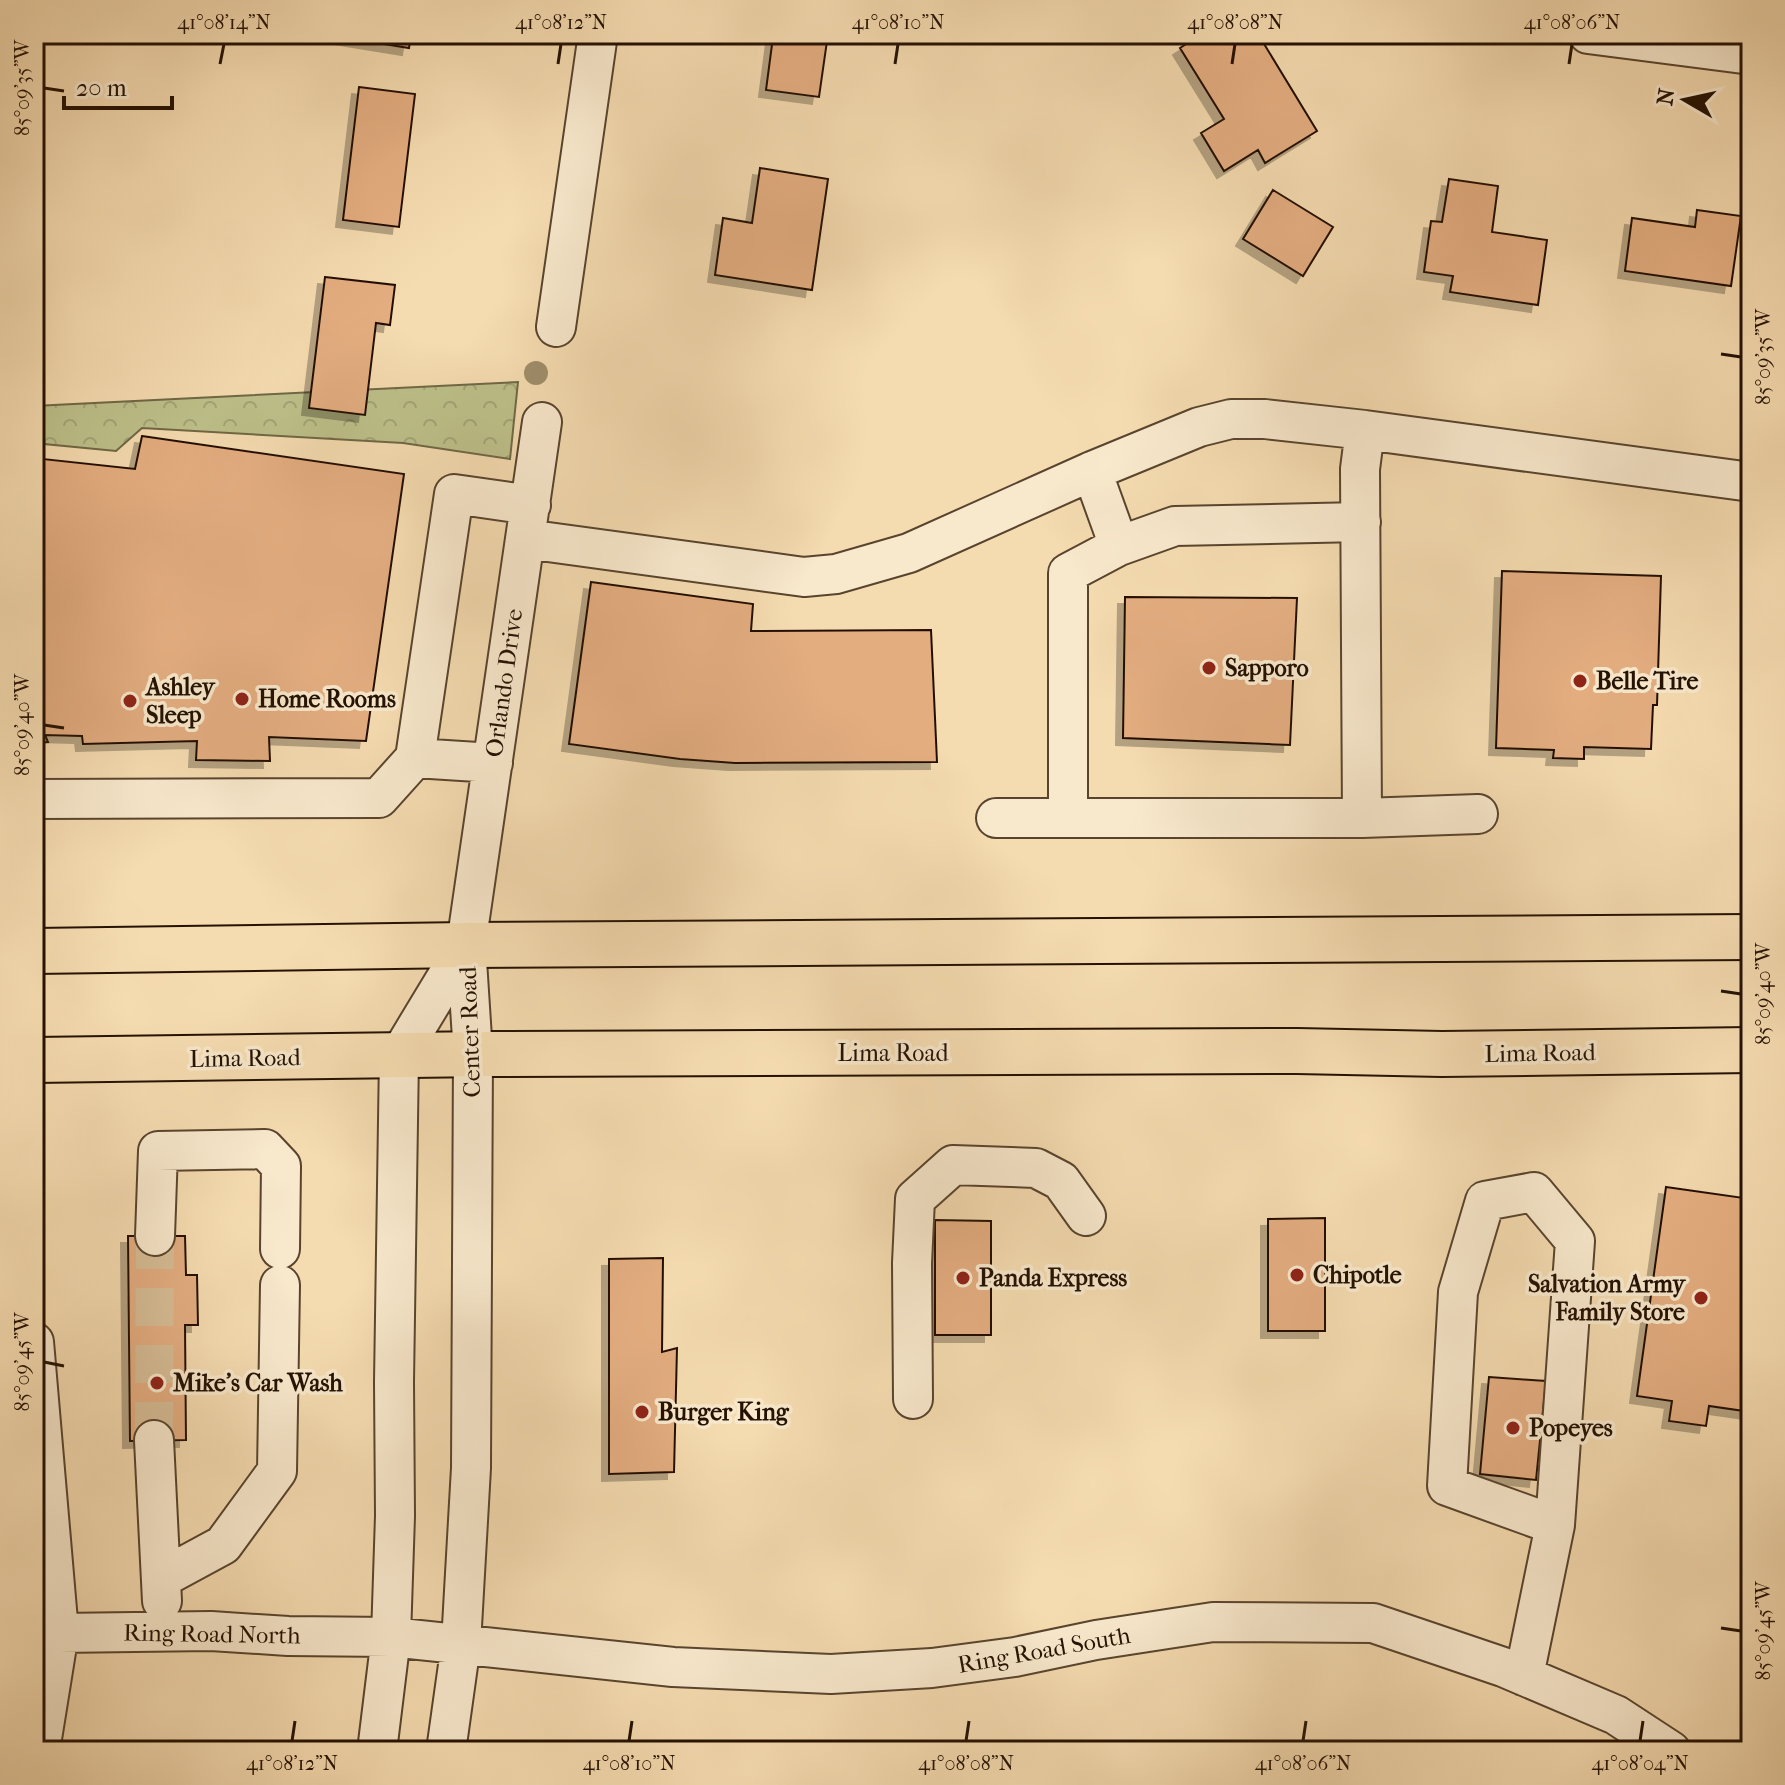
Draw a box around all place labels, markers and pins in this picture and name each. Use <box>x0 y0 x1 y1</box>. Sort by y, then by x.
place label: Sapporo <box>1225 654 1309 682</box>
marker: Sapporo <box>1200 659 1218 677</box>
place label: Belle Tire <box>1596 667 1698 695</box>
marker: Belle Tire <box>1571 672 1589 690</box>
place label: Ashley Sleep <box>144 673 216 729</box>
place label: Home Rooms <box>258 685 396 713</box>
marker: Home Rooms <box>233 690 251 708</box>
marker: Ashley Sleep <box>121 692 139 710</box>
place label: Chipotle <box>1313 1261 1402 1289</box>
place label: Panda Express <box>979 1264 1127 1292</box>
marker: Chipotle <box>1288 1266 1306 1284</box>
marker: Panda Express <box>954 1269 972 1287</box>
place label: Salvation Army Family Store <box>1528 1270 1686 1326</box>
marker: Salvation Army Family Store <box>1692 1289 1710 1307</box>
place label: Mike's Car Wash <box>173 1369 343 1397</box>
marker: Mike's Car Wash <box>148 1374 166 1392</box>
place label: Burger King <box>658 1398 790 1426</box>
marker: Burger King <box>633 1403 651 1421</box>
place label: Popeyes <box>1529 1414 1613 1442</box>
marker: Popeyes <box>1504 1419 1522 1437</box>

